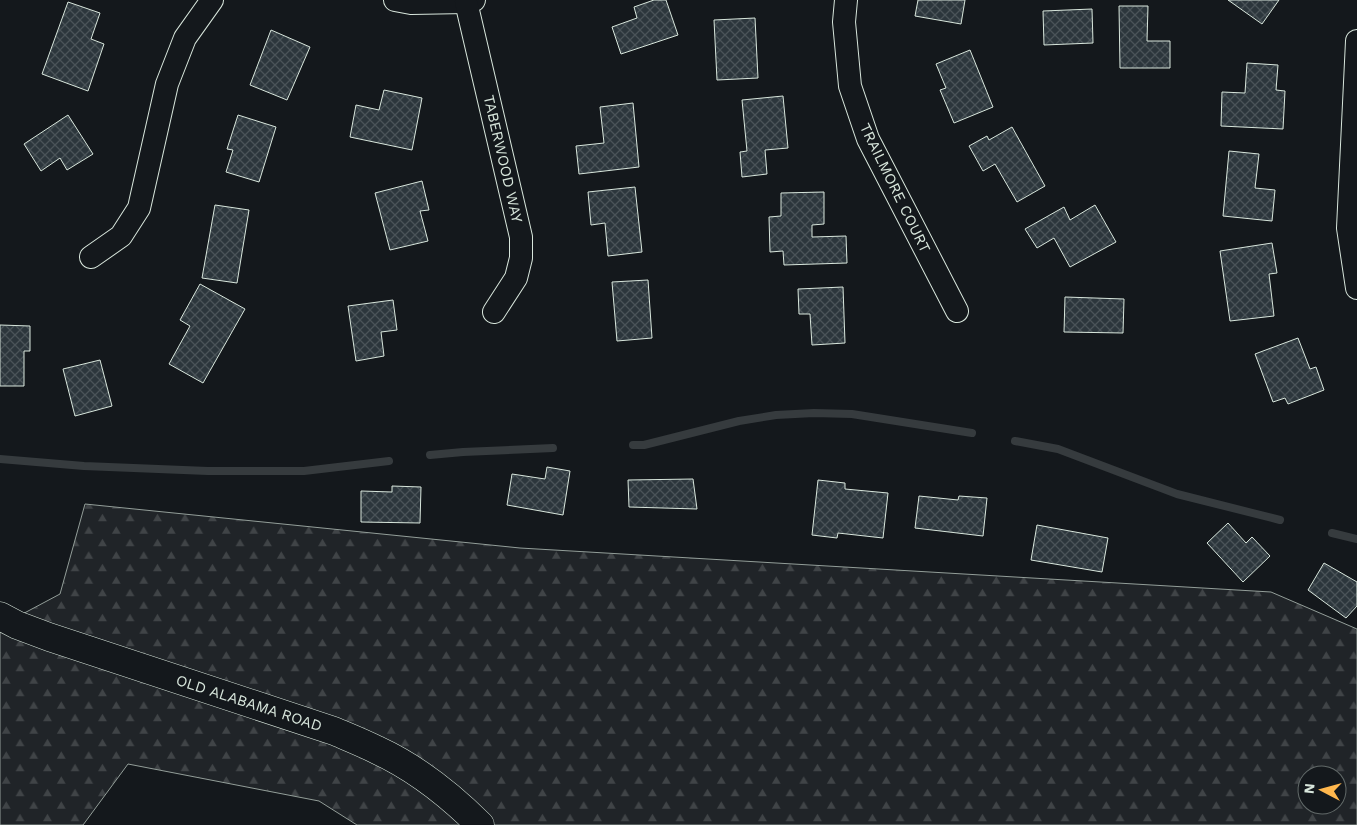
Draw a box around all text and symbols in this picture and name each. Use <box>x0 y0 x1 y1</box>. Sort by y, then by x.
street label: TABERWOOD WAY <box>480 93 527 225</box>
street label: TRAILMORE COURT <box>856 120 934 256</box>
street label: OLD ALABAMA ROAD <box>174 671 324 735</box>
north arrow <box>1297 765 1347 815</box>
text: N <box>1301 783 1318 795</box>

